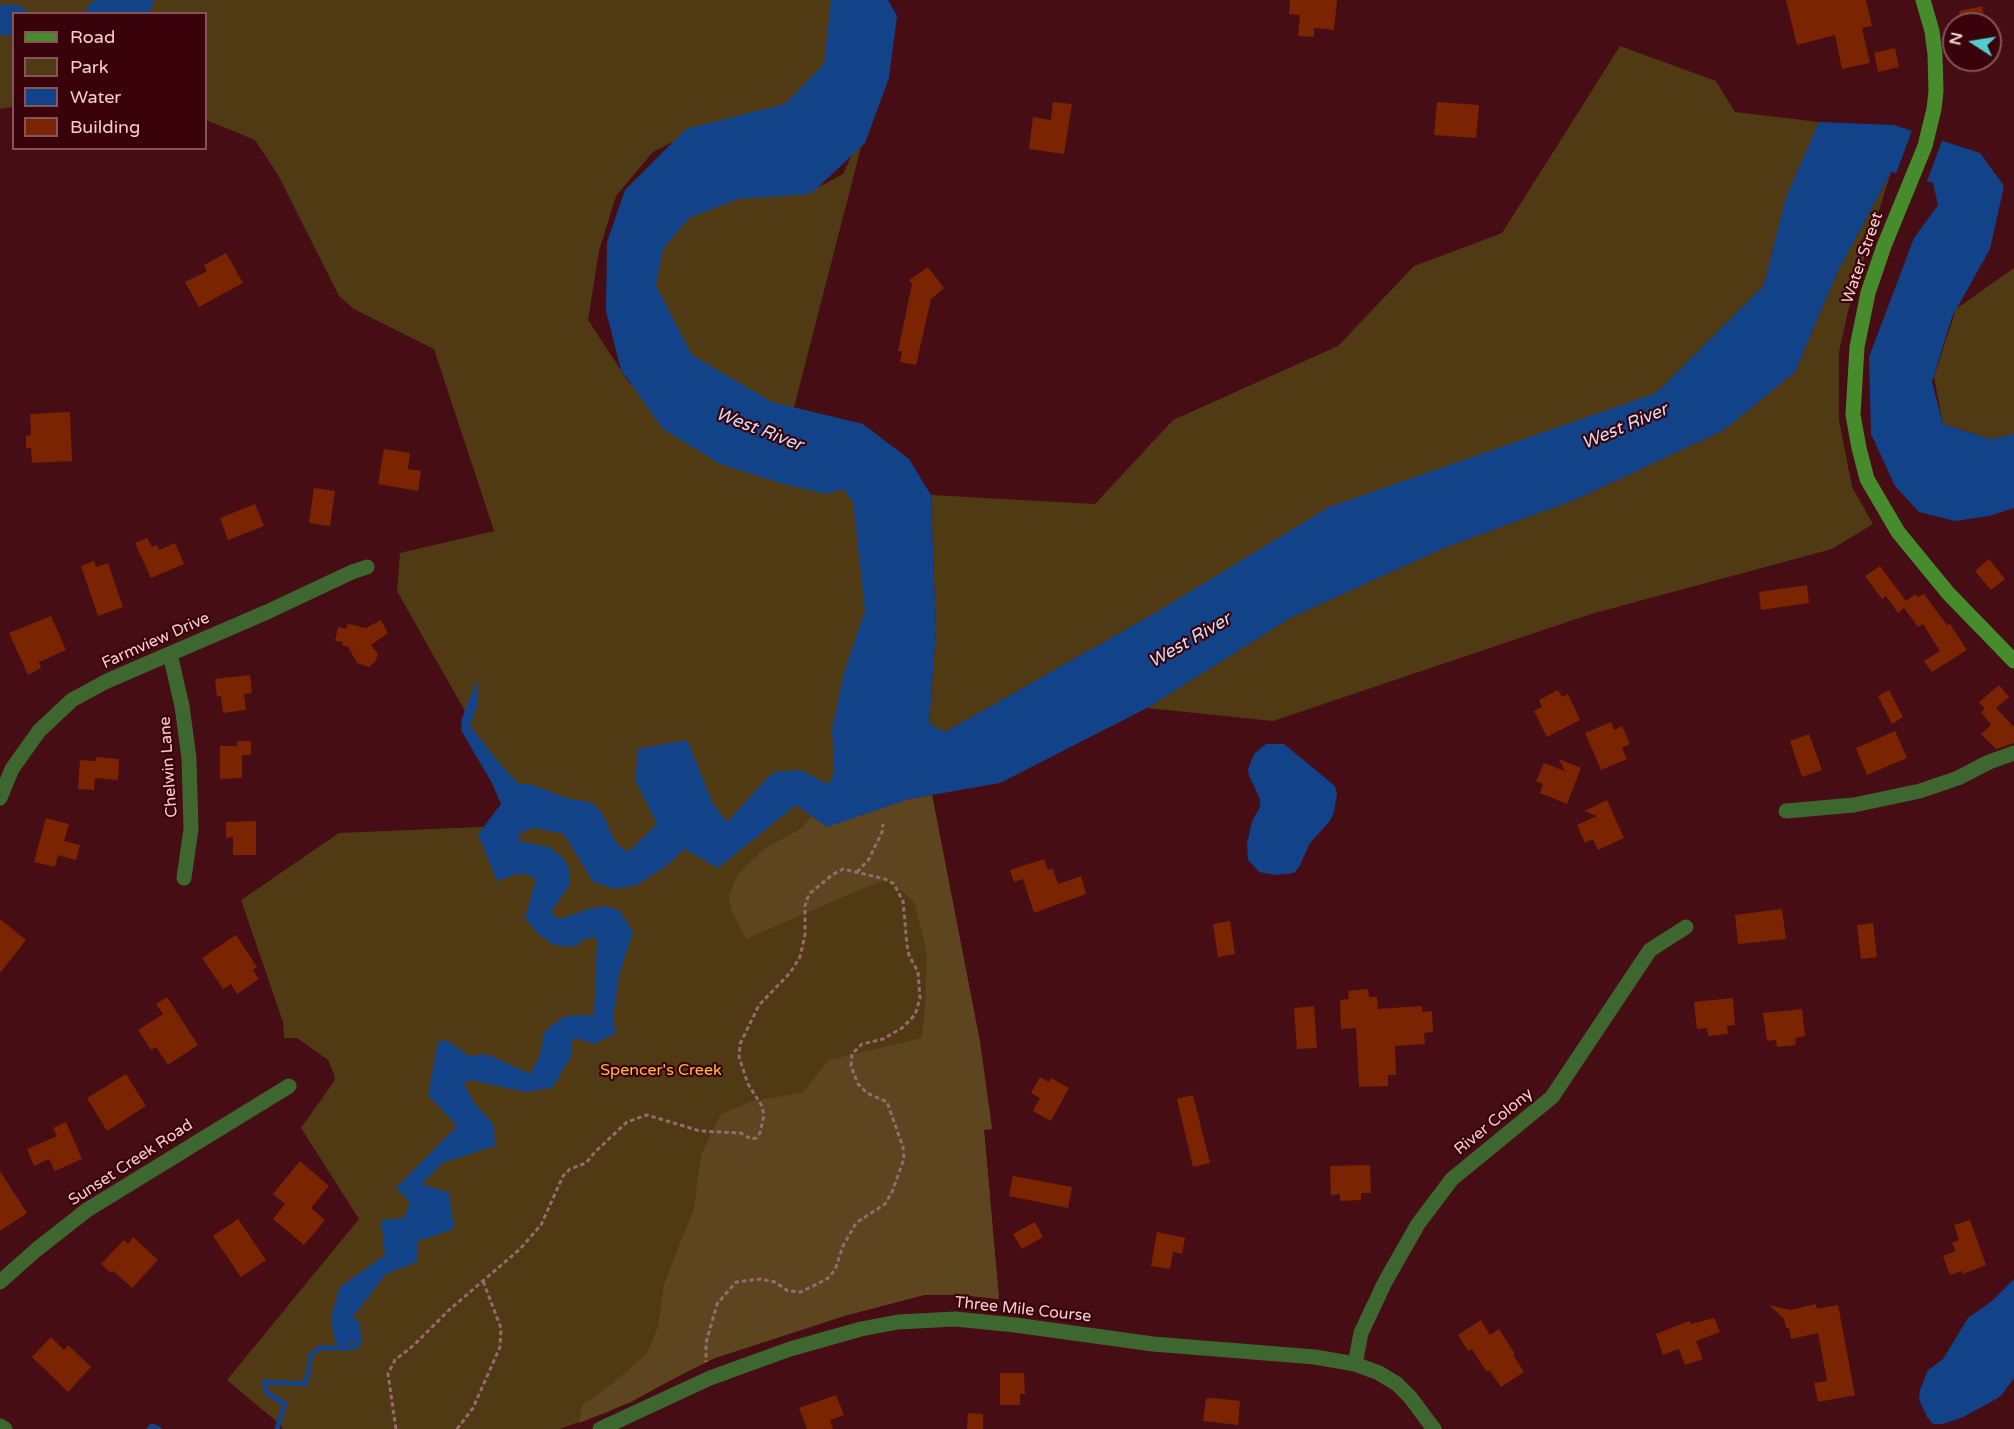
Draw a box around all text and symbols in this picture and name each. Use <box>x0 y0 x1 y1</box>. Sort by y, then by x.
legend <box>12 12 207 150</box>
north arrow <box>1942 12 2002 72</box>
text: Road <box>70 26 115 48</box>
text: N <box>1945 30 1967 47</box>
text: Park <box>70 56 108 78</box>
text: Water <box>70 86 121 108</box>
text: Building <box>70 116 140 138</box>
street label: Water Street <box>1838 210 1888 306</box>
water label: West River <box>1579 399 1671 455</box>
water label: West River <box>712 404 806 456</box>
street label: Farmview Drive <box>99 609 213 673</box>
water label: West River <box>1145 609 1235 673</box>
street label: Chelwin Lane <box>156 716 182 818</box>
park label: Spencer's Creek <box>600 1061 722 1081</box>
street label: River Colony <box>1451 1084 1537 1160</box>
street label: Sunset Creek Road <box>65 1116 197 1210</box>
street label: Three Mile Course <box>954 1293 1092 1327</box>

